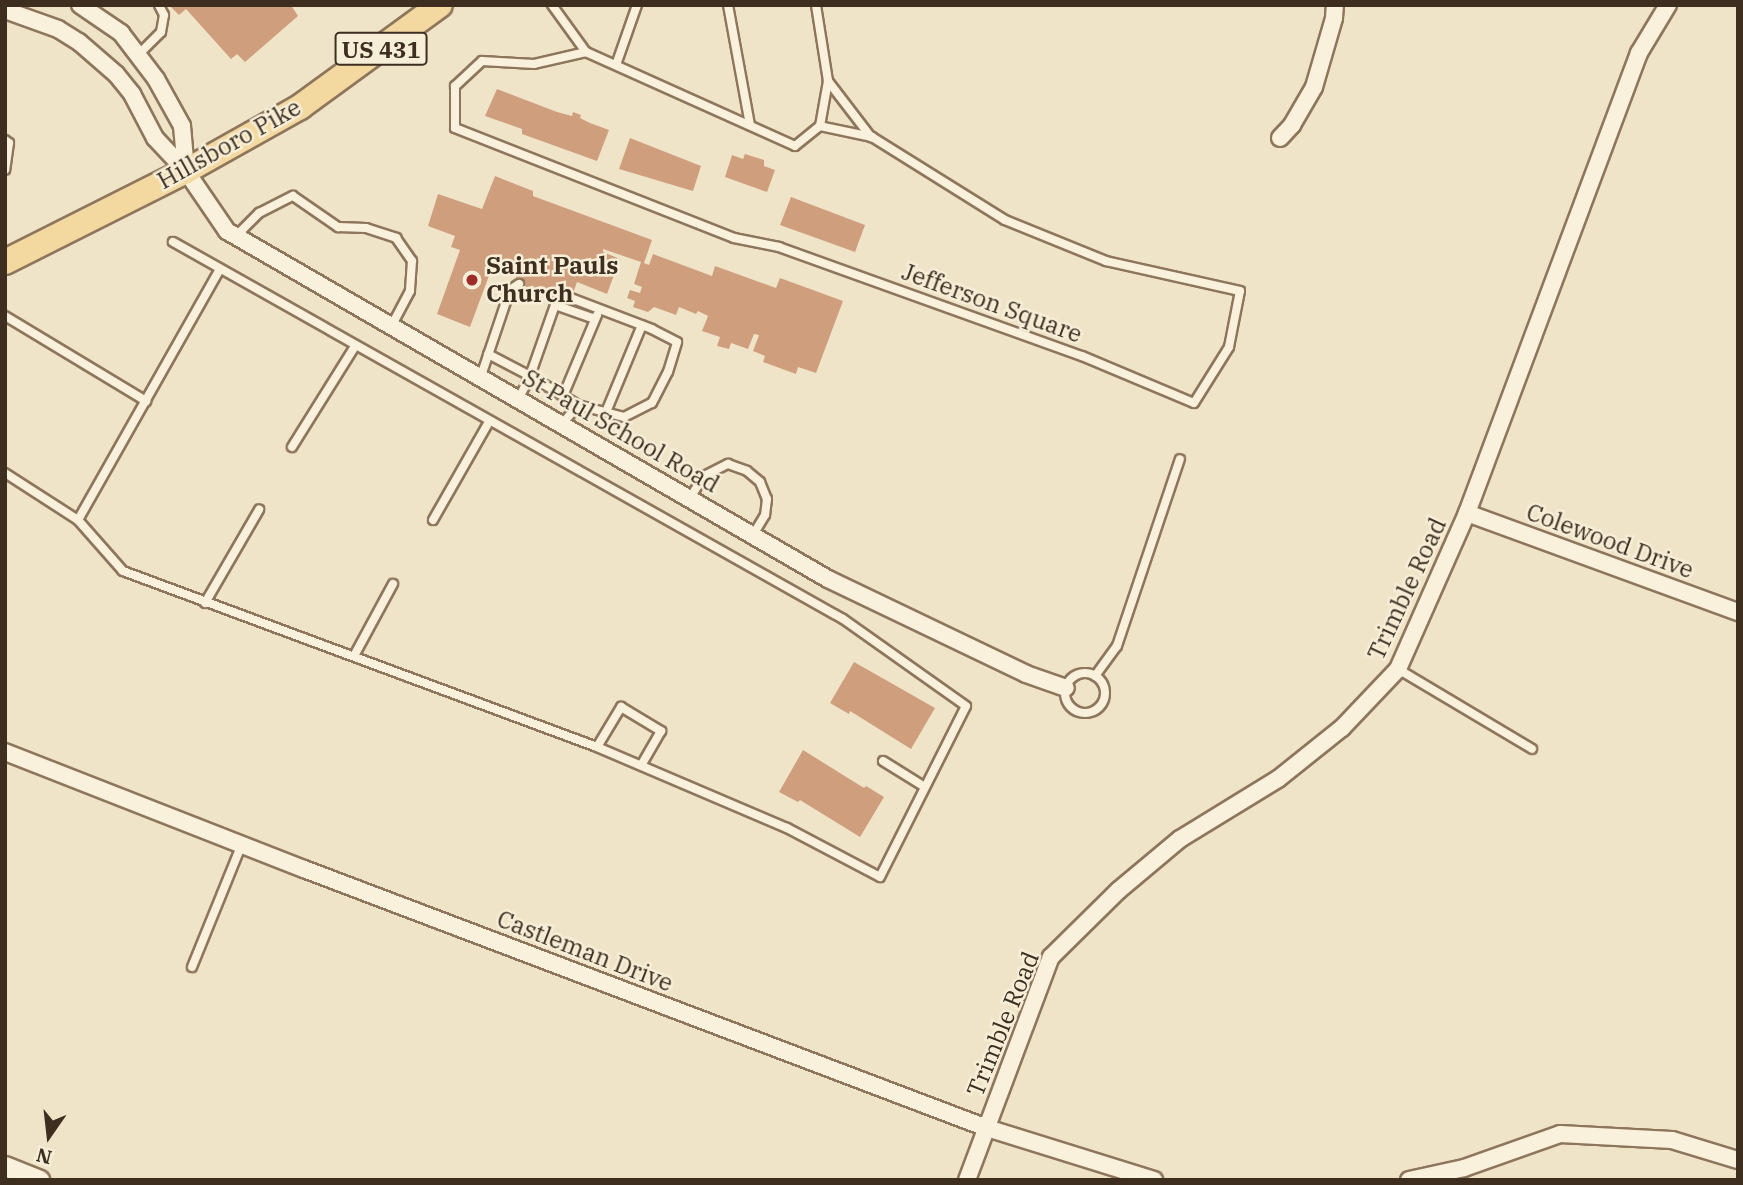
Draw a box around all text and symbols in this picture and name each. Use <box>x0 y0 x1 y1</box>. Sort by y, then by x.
road number: US 431 <box>334 30 428 68</box>
street label: Hillsboro Pike <box>152 93 306 195</box>
place label: Saint Pauls Church <box>486 252 618 308</box>
street label: Jefferson Square <box>898 257 1086 349</box>
marker: Saint Pauls Church <box>464 272 480 288</box>
street label: St Paul School Road <box>518 363 724 499</box>
street label: Colewood Drive <box>1523 497 1697 585</box>
street label: Trimble Road <box>1361 513 1453 665</box>
street label: Castleman Drive <box>493 904 677 998</box>
street label: Trimble Road <box>961 947 1045 1101</box>
north arrow <box>14 1101 84 1171</box>
text: N <box>34 1143 54 1170</box>

